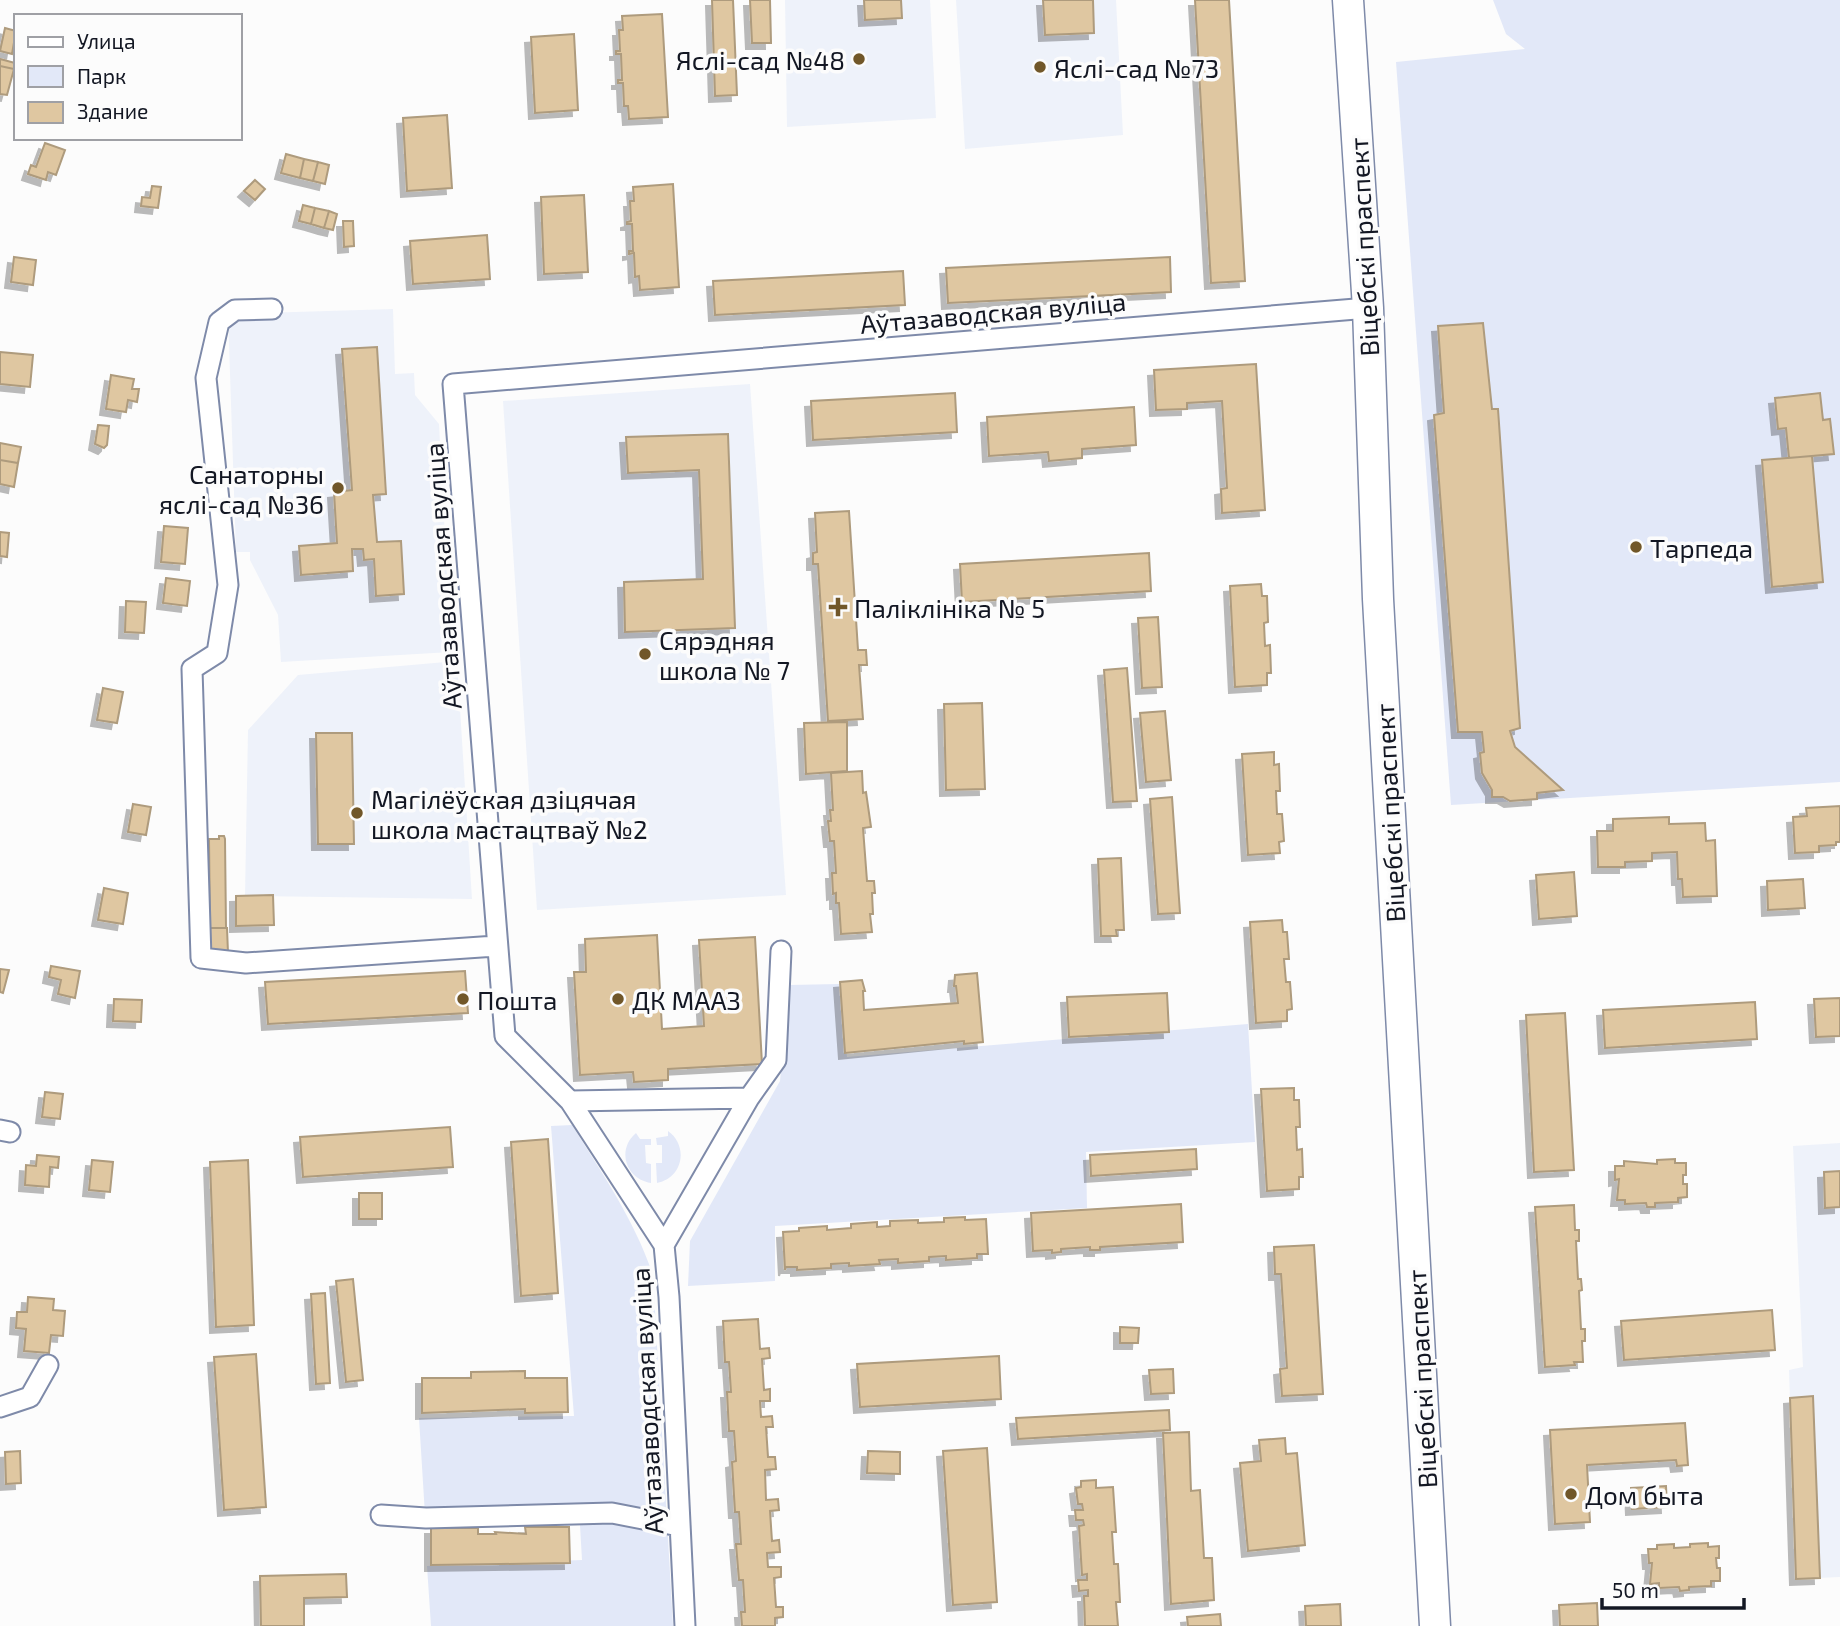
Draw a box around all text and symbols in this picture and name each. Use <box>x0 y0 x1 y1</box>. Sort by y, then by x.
legend <box>14 14 242 140</box>
text: Улица <box>77 28 136 53</box>
place label: Яслі-сад №48 <box>676 44 845 75</box>
marker: Яслі-сад №48 <box>851 51 867 67</box>
place label: Яслі-сад №73 <box>1054 52 1219 83</box>
marker: Яслі-сад №73 <box>1032 59 1048 75</box>
text: Парк <box>77 63 126 88</box>
text: Здание <box>77 98 148 123</box>
street label: Віцебскі праспект <box>1342 137 1384 357</box>
street label: Аўтазаводская вуліца <box>859 285 1127 340</box>
street label: Аўтазаводская вуліца <box>417 442 468 710</box>
place label: Санаторны яслі-сад №36 <box>159 458 324 519</box>
marker: Санаторны яслі-сад №36 <box>330 480 346 496</box>
place label: Тарпеда <box>1650 532 1753 563</box>
marker: Тарпеда <box>1628 539 1644 555</box>
place label: Паліклініка № 5 <box>854 592 1045 623</box>
marker: Паліклініка № 5 <box>828 597 848 617</box>
place label: Сярэдняя школа № 7 <box>659 624 790 685</box>
marker: Сярэдняя школа № 7 <box>637 646 653 662</box>
street label: Віцебскі праспект <box>1368 703 1410 923</box>
place label: Магілёўская дзіцячая школа мастацтваў №2 <box>371 783 648 845</box>
marker: Магілёўская дзіцячая школа мастацтваў №2 <box>349 805 365 821</box>
place label: Пошта <box>477 984 557 1015</box>
place label: ДК МААЗ <box>632 984 741 1015</box>
marker: Пошта <box>455 991 471 1007</box>
marker: ДК МААЗ <box>610 991 626 1007</box>
street label: Аўтазаводская вуліца <box>624 1267 669 1535</box>
street label: Віцебскі праспект <box>1400 1269 1442 1489</box>
place label: Дом быта <box>1585 1479 1704 1510</box>
marker: Дом быта <box>1563 1486 1579 1502</box>
scale bar <box>1602 1566 1744 1610</box>
text: 50 m <box>1612 1577 1659 1602</box>

